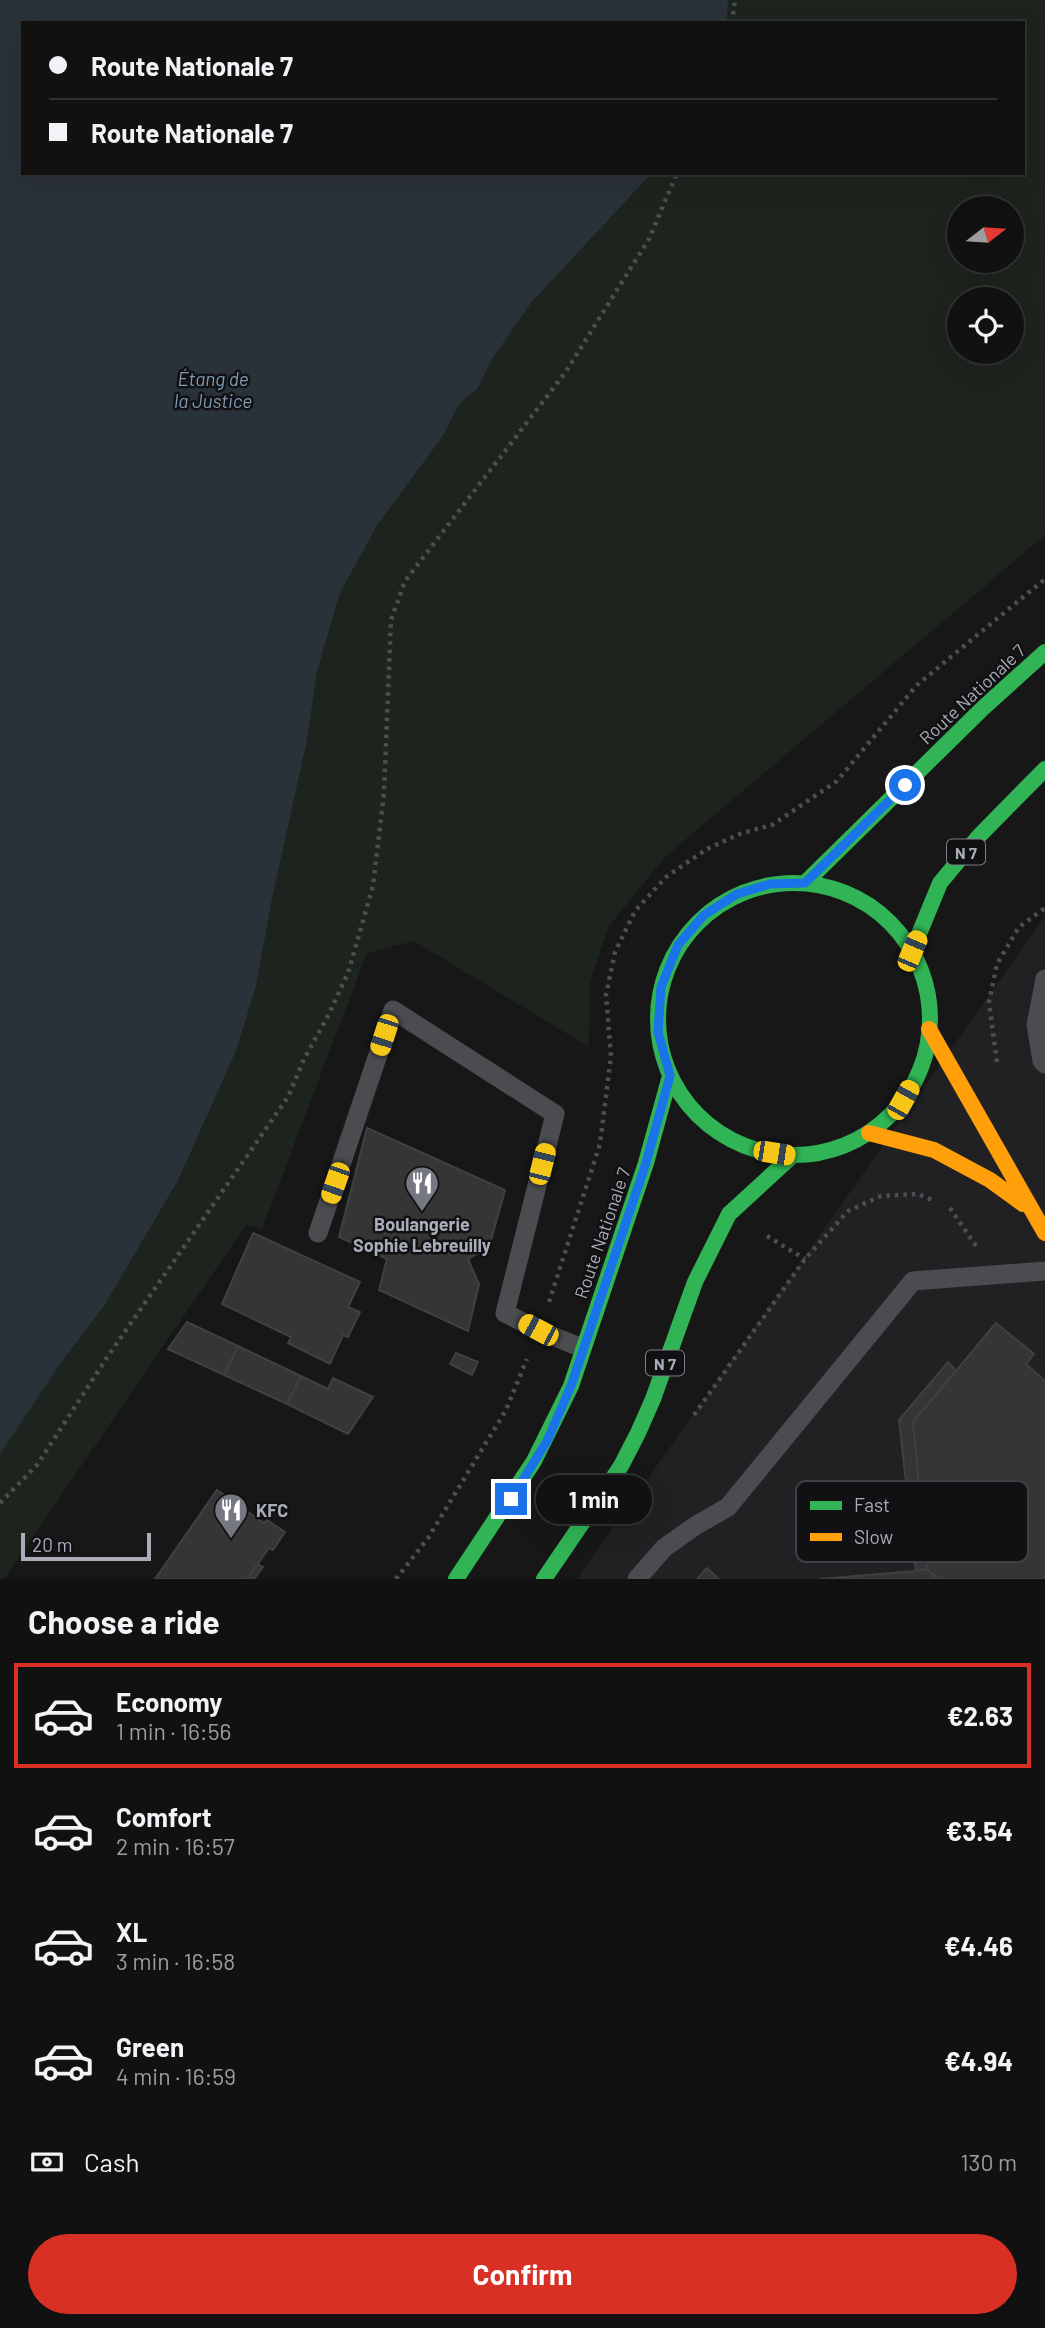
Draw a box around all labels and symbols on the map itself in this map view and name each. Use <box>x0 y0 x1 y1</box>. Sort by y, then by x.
north arrow <box>947 196 1024 273</box>
water label: Étang de la Justice <box>174 367 252 412</box>
street label: Route Nationale 7 <box>914 639 1030 749</box>
route start <box>889 769 921 801</box>
road number: N 7 <box>947 839 985 864</box>
car <box>895 928 930 974</box>
car <box>368 1012 401 1058</box>
car <box>884 1077 923 1123</box>
car <box>752 1139 797 1167</box>
car <box>527 1141 558 1187</box>
car <box>319 1160 352 1206</box>
restaurant icon: Boulangerie Sophie Lebreuilly <box>403 1164 441 1213</box>
street label: Route Nationale 7 <box>569 1164 635 1301</box>
place label: Boulangerie Sophie Lebreuilly <box>353 1213 491 1256</box>
car <box>515 1311 562 1349</box>
road number: N 7 <box>646 1350 684 1376</box>
callout: 1 min <box>536 1474 651 1524</box>
legend <box>796 1481 1028 1562</box>
route end <box>495 1483 527 1515</box>
restaurant icon: KFC <box>212 1491 250 1540</box>
text: Fast <box>854 1493 890 1516</box>
place label: KFC <box>256 1499 288 1521</box>
text: Slow <box>854 1525 893 1548</box>
scale bar <box>21 1530 150 1562</box>

